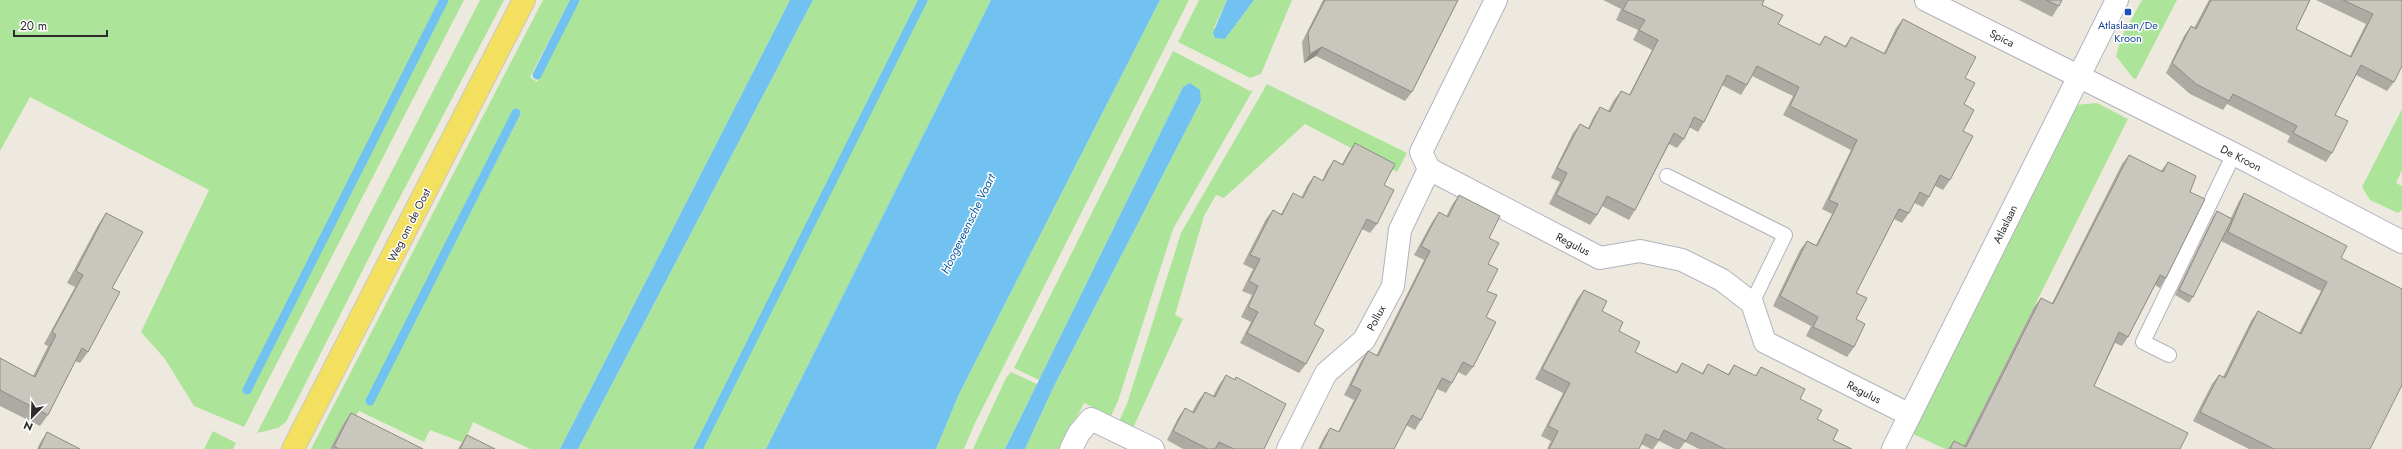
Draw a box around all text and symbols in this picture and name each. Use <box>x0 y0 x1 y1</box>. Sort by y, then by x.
marker: Atlaslaan/De Kroon <box>2123 7 2133 17</box>
scale bar <box>14 12 107 38</box>
text: 20 m <box>20 17 47 35</box>
place label: Atlaslaan/De Kroon <box>2098 17 2158 46</box>
street label: Spica <box>1987 25 2017 51</box>
street label: De Kroon <box>2218 141 2264 175</box>
water label: Hoogeveensche Vaart <box>936 170 1001 277</box>
street label: Weg om de Oost <box>384 185 434 264</box>
street label: Atlaslaan <box>1989 202 2021 246</box>
street label: Regulus <box>1553 229 1593 260</box>
street label: Pollux <box>1363 302 1390 334</box>
street label: Regulus <box>1844 377 1884 408</box>
north arrow <box>12 397 52 437</box>
text: N <box>21 417 35 435</box>

